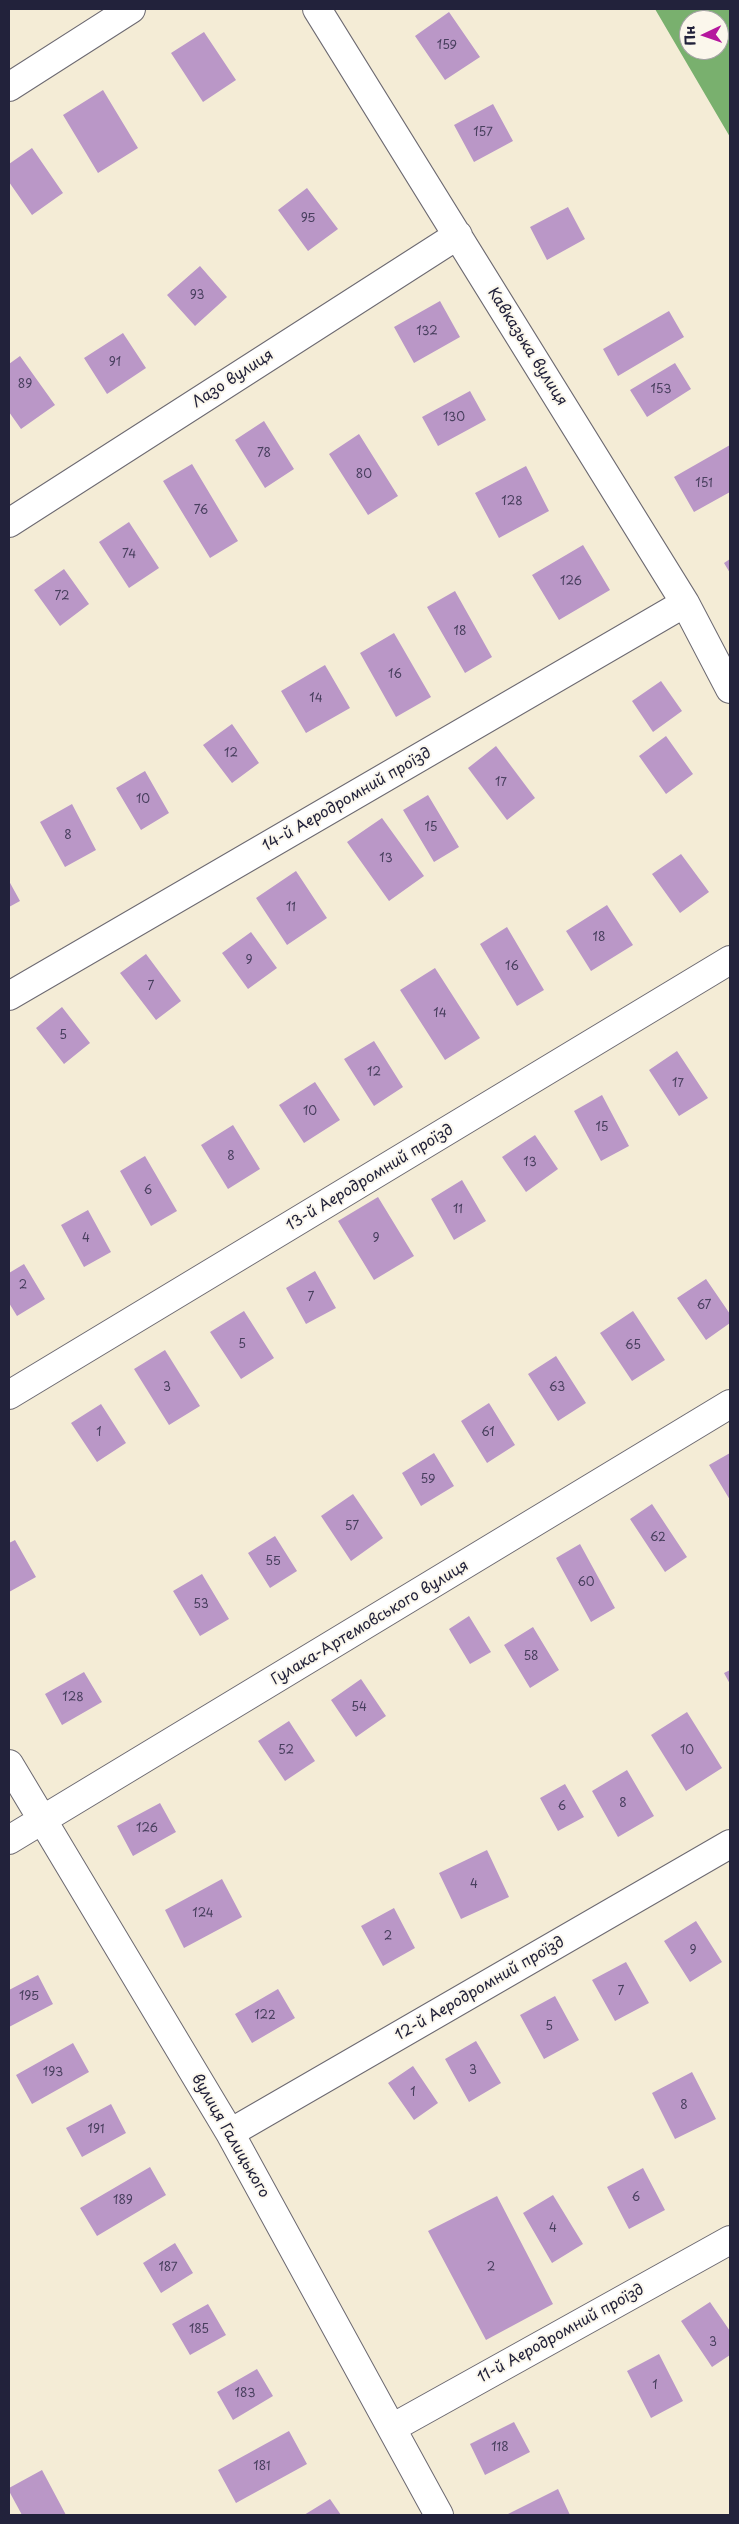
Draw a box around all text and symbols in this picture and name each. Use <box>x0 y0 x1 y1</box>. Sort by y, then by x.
north arrow <box>679 10 729 60</box>
text: Пн <box>679 25 701 46</box>
house number: 159 <box>437 39 457 53</box>
house number: 157 <box>473 126 493 140</box>
house number: 95 <box>301 212 315 226</box>
street label: Кавказька вулиця <box>483 285 571 409</box>
house number: 93 <box>190 289 204 303</box>
house number: 132 <box>416 325 438 339</box>
street label: Лазо вулиця <box>189 346 277 412</box>
house number: 91 <box>109 356 121 370</box>
house number: 89 <box>18 378 32 392</box>
house number: 153 <box>650 383 672 397</box>
house number: 130 <box>443 411 465 425</box>
house number: 78 <box>257 447 271 461</box>
house number: 80 <box>356 468 372 482</box>
house number: 151 <box>695 477 713 491</box>
house number: 128 <box>501 495 523 509</box>
house number: 76 <box>194 504 208 518</box>
house number: 74 <box>122 548 136 562</box>
house number: 126 <box>560 575 582 589</box>
house number: 72 <box>54 590 70 604</box>
house number: 18 <box>454 625 466 639</box>
house number: 16 <box>388 668 402 682</box>
house number: 14 <box>309 692 323 706</box>
street label: 14-й Аеродромний проїзд <box>259 744 435 856</box>
house number: 12 <box>224 747 238 761</box>
house number: 17 <box>495 776 507 790</box>
house number: 10 <box>136 793 150 807</box>
house number: 15 <box>424 821 438 835</box>
house number: 8 <box>64 829 72 843</box>
house number: 13 <box>379 852 393 866</box>
house number: 11 <box>286 901 296 915</box>
house number: 18 <box>593 931 605 945</box>
house number: 9 <box>245 954 253 968</box>
house number: 16 <box>505 960 519 974</box>
house number: 7 <box>148 980 154 994</box>
house number: 14 <box>433 1007 447 1021</box>
house number: 5 <box>59 1029 67 1043</box>
house number: 12 <box>367 1066 381 1080</box>
house number: 17 <box>672 1077 684 1091</box>
house number: 10 <box>303 1105 317 1119</box>
street label: 13-й Аеродромний проїзд <box>283 1121 457 1235</box>
house number: 15 <box>595 1121 609 1135</box>
house number: 8 <box>227 1150 235 1164</box>
house number: 13 <box>523 1156 537 1170</box>
house number: 6 <box>144 1184 152 1198</box>
house number: 11 <box>453 1203 463 1217</box>
house number: 4 <box>82 1232 90 1246</box>
house number: 9 <box>372 1232 380 1246</box>
house number: 2 <box>19 1279 27 1293</box>
house number: 7 <box>308 1291 314 1305</box>
house number: 67 <box>697 1299 711 1313</box>
house number: 5 <box>238 1338 246 1352</box>
house number: 65 <box>625 1339 641 1353</box>
house number: 3 <box>163 1381 171 1395</box>
house number: 63 <box>549 1381 565 1395</box>
house number: 1 <box>96 1426 102 1440</box>
house number: 61 <box>481 1426 495 1440</box>
house number: 59 <box>421 1473 435 1487</box>
house number: 57 <box>345 1520 359 1534</box>
house number: 62 <box>650 1531 666 1545</box>
house number: 55 <box>265 1555 281 1569</box>
street label: Гулака-Артемовського вулиця <box>268 1557 472 1689</box>
house number: 60 <box>577 1576 595 1590</box>
house number: 53 <box>193 1598 209 1612</box>
house number: 58 <box>523 1650 539 1664</box>
house number: 128 <box>62 1691 84 1705</box>
house number: 54 <box>351 1701 367 1715</box>
house number: 52 <box>278 1744 294 1758</box>
house number: 10 <box>680 1744 694 1758</box>
house number: 8 <box>619 1797 627 1811</box>
house number: 6 <box>558 1800 566 1814</box>
house number: 126 <box>136 1822 158 1836</box>
house number: 4 <box>470 1878 478 1892</box>
house number: 124 <box>192 1907 214 1921</box>
house number: 2 <box>384 1930 392 1944</box>
street label: 12-й Аеродромний проїзд <box>392 1933 568 2045</box>
house number: 9 <box>689 1944 697 1958</box>
house number: 7 <box>618 1985 624 1999</box>
house number: 195 <box>19 1990 39 2004</box>
house number: 122 <box>254 2009 276 2023</box>
house number: 5 <box>545 2020 553 2034</box>
house number: 3 <box>469 2064 477 2078</box>
house number: 193 <box>43 2066 63 2080</box>
street label: вулиця Галицького <box>187 2071 273 2201</box>
house number: 1 <box>410 2086 416 2100</box>
house number: 8 <box>680 2099 688 2113</box>
house number: 191 <box>88 2123 104 2137</box>
house number: 6 <box>632 2191 640 2205</box>
house number: 189 <box>113 2194 133 2208</box>
house number: 4 <box>549 2222 557 2236</box>
house number: 187 <box>158 2261 178 2275</box>
house number: 2 <box>487 2261 495 2275</box>
street label: 11-й Аеродромний проїзд <box>475 2281 647 2387</box>
house number: 185 <box>189 2323 209 2337</box>
house number: 3 <box>709 2336 717 2350</box>
house number: 1 <box>652 2379 658 2393</box>
house number: 183 <box>235 2387 255 2401</box>
house number: 118 <box>491 2441 509 2455</box>
house number: 181 <box>253 2460 271 2474</box>

